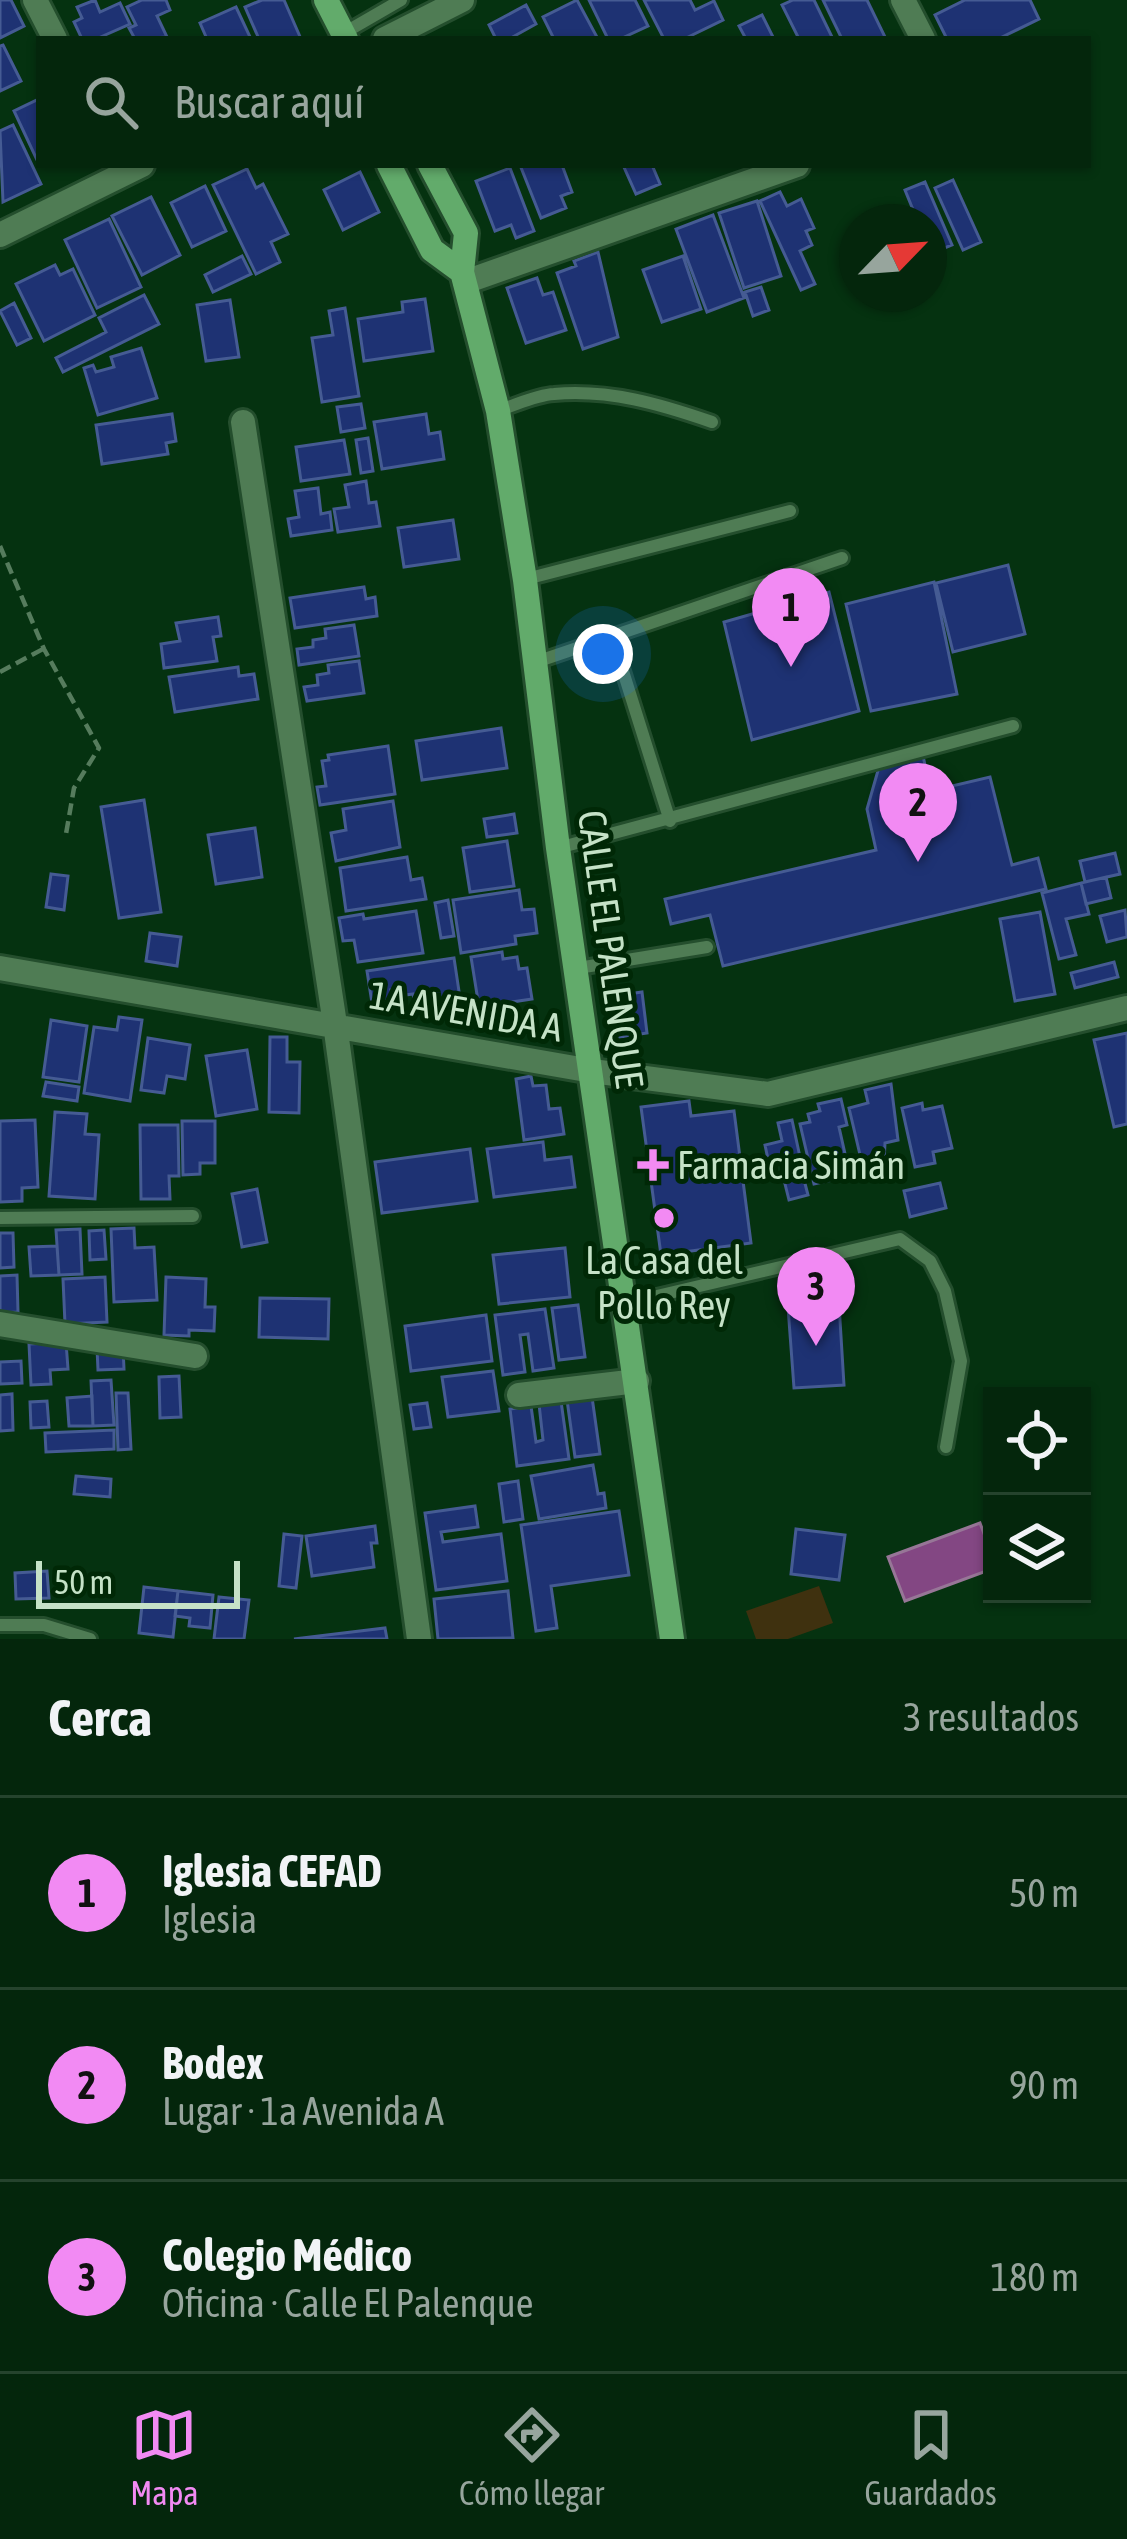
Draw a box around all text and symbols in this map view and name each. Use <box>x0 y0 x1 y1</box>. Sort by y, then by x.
search box <box>36 36 1091 168</box>
icon: search <box>78 69 144 135</box>
text: Buscar aquí <box>174 76 364 128</box>
north arrow <box>839 204 947 312</box>
pin: 1 <box>752 568 830 667</box>
your location <box>573 624 633 684</box>
pin: 2 <box>879 763 957 862</box>
street label: CALLE EL PALENQUE <box>570 807 652 1091</box>
street label: 1A AVENIDA A <box>366 972 566 1050</box>
place label: Farmacia Simán <box>677 1143 905 1187</box>
marker: Farmacia Simán <box>640 1152 666 1178</box>
marker: La Casa del Pollo Rey <box>651 1205 677 1231</box>
place label: La Casa del Pollo Rey <box>585 1238 743 1327</box>
pin: 3 <box>777 1247 855 1346</box>
map controls <box>983 1387 1091 1603</box>
button: locate <box>983 1387 1091 1495</box>
button: layers <box>983 1495 1091 1603</box>
scale bar <box>36 1555 240 1608</box>
text: 50 m <box>54 1563 113 1601</box>
text: Cerca <box>48 1688 152 1747</box>
text: 3 resultados <box>903 1695 1079 1739</box>
text: Iglesia CEFAD <box>162 1845 382 1897</box>
text: 1 <box>78 1871 96 1915</box>
text: 50 m <box>1009 1871 1079 1915</box>
text: Iglesia <box>162 1897 257 1941</box>
text: Bodex <box>162 2037 264 2089</box>
text: 2 <box>78 2063 96 2107</box>
text: 90 m <box>1009 2063 1079 2107</box>
text: Lugar · 1a Avenida A <box>162 2089 444 2133</box>
text: Colegio Médico <box>162 2229 412 2281</box>
text: 3 <box>78 2255 96 2299</box>
text: 180 m <box>991 2255 1079 2299</box>
text: Oficina · Calle El Palenque <box>162 2281 533 2325</box>
tab: Mapa <box>130 2402 199 2512</box>
tab: Cómo llegar <box>459 2402 604 2512</box>
tab: Guardados <box>864 2402 997 2512</box>

